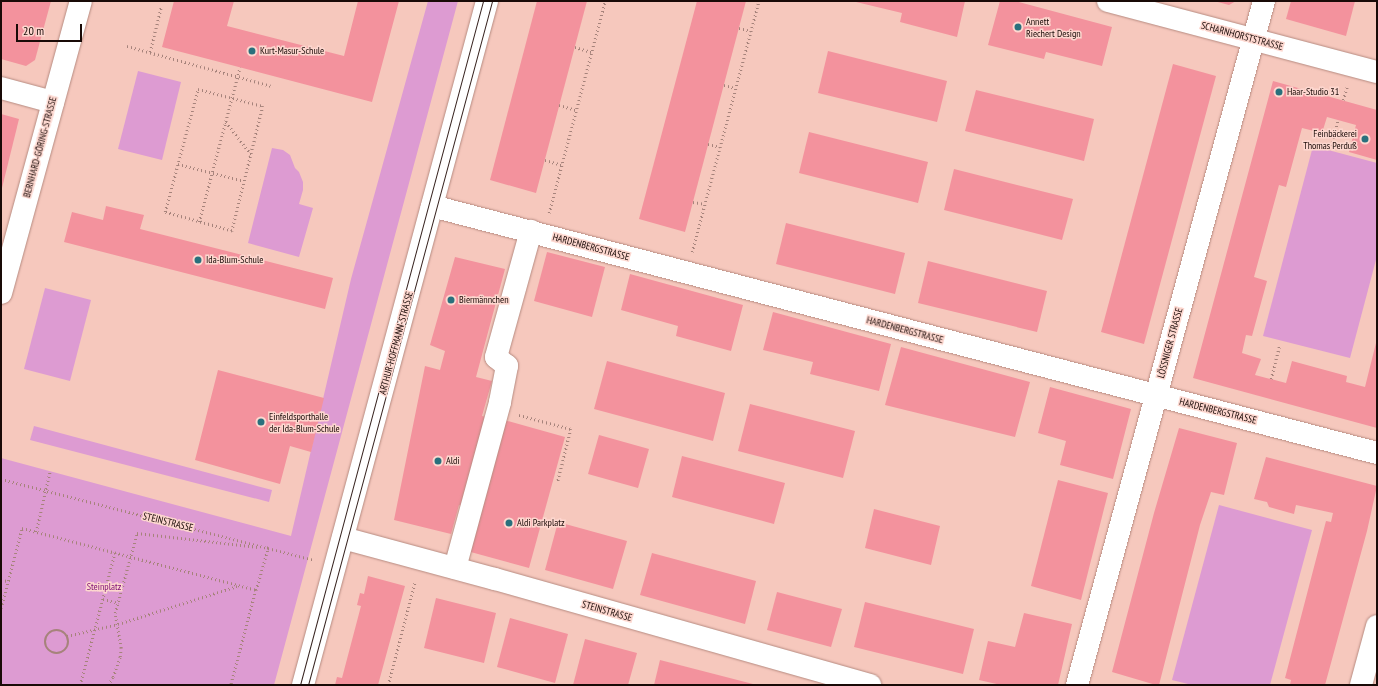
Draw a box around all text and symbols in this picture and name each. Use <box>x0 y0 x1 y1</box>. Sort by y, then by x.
place label: Annett Riechert Design <box>1026 15 1081 38</box>
scale bar <box>18 16 84 42</box>
street label: SCHARNHORSTSTRASSE <box>1200 19 1284 53</box>
marker: Annett Riechert Design <box>1013 22 1023 32</box>
text: 20 m <box>23 23 44 38</box>
place label: Kurt-Masur-Schule <box>260 45 324 57</box>
marker: Kurt-Masur-Schule <box>247 46 257 56</box>
place label: Haar-Studio 31 <box>1287 86 1339 98</box>
marker: Haar-Studio 31 <box>1274 87 1284 97</box>
street label: BERNHARD-GÖRING-STRASSE <box>21 95 59 199</box>
place label: Feinbäckerei Thomas Perduß <box>1303 127 1357 150</box>
marker: Feinbäckerei Thomas Perduß <box>1360 134 1370 144</box>
street label: HARDENBERGSTRASSE <box>551 231 631 263</box>
place label: Ida-Blum-Schule <box>206 254 263 266</box>
marker: Ida-Blum-Schule <box>193 255 203 265</box>
street label: ARTHUR-HOFFMANN-STRASSE <box>376 290 416 396</box>
place label: Biermännchen <box>459 294 509 306</box>
marker: Biermännchen <box>446 295 456 305</box>
street label: LÖSSNIGER STRASSE <box>1155 306 1185 380</box>
street label: HARDENBERGSTRASSE <box>865 314 945 346</box>
street label: HARDENBERGSTRASSE <box>1178 396 1258 426</box>
place label: Einfeldsporthalle der Ida-Blum-Schule <box>269 410 340 434</box>
marker: Einfeldsporthalle der Ida-Blum-Schule <box>256 417 266 427</box>
place label: Aldi <box>446 455 460 467</box>
marker: Aldi <box>433 456 443 466</box>
street label: STEINSTRASSE <box>141 510 195 534</box>
place label: Aldi Parkplatz <box>517 517 565 529</box>
marker: Aldi Parkplatz <box>504 518 514 528</box>
park label: Steinplatz <box>87 581 121 593</box>
street label: STEINSTRASSE <box>581 598 633 624</box>

